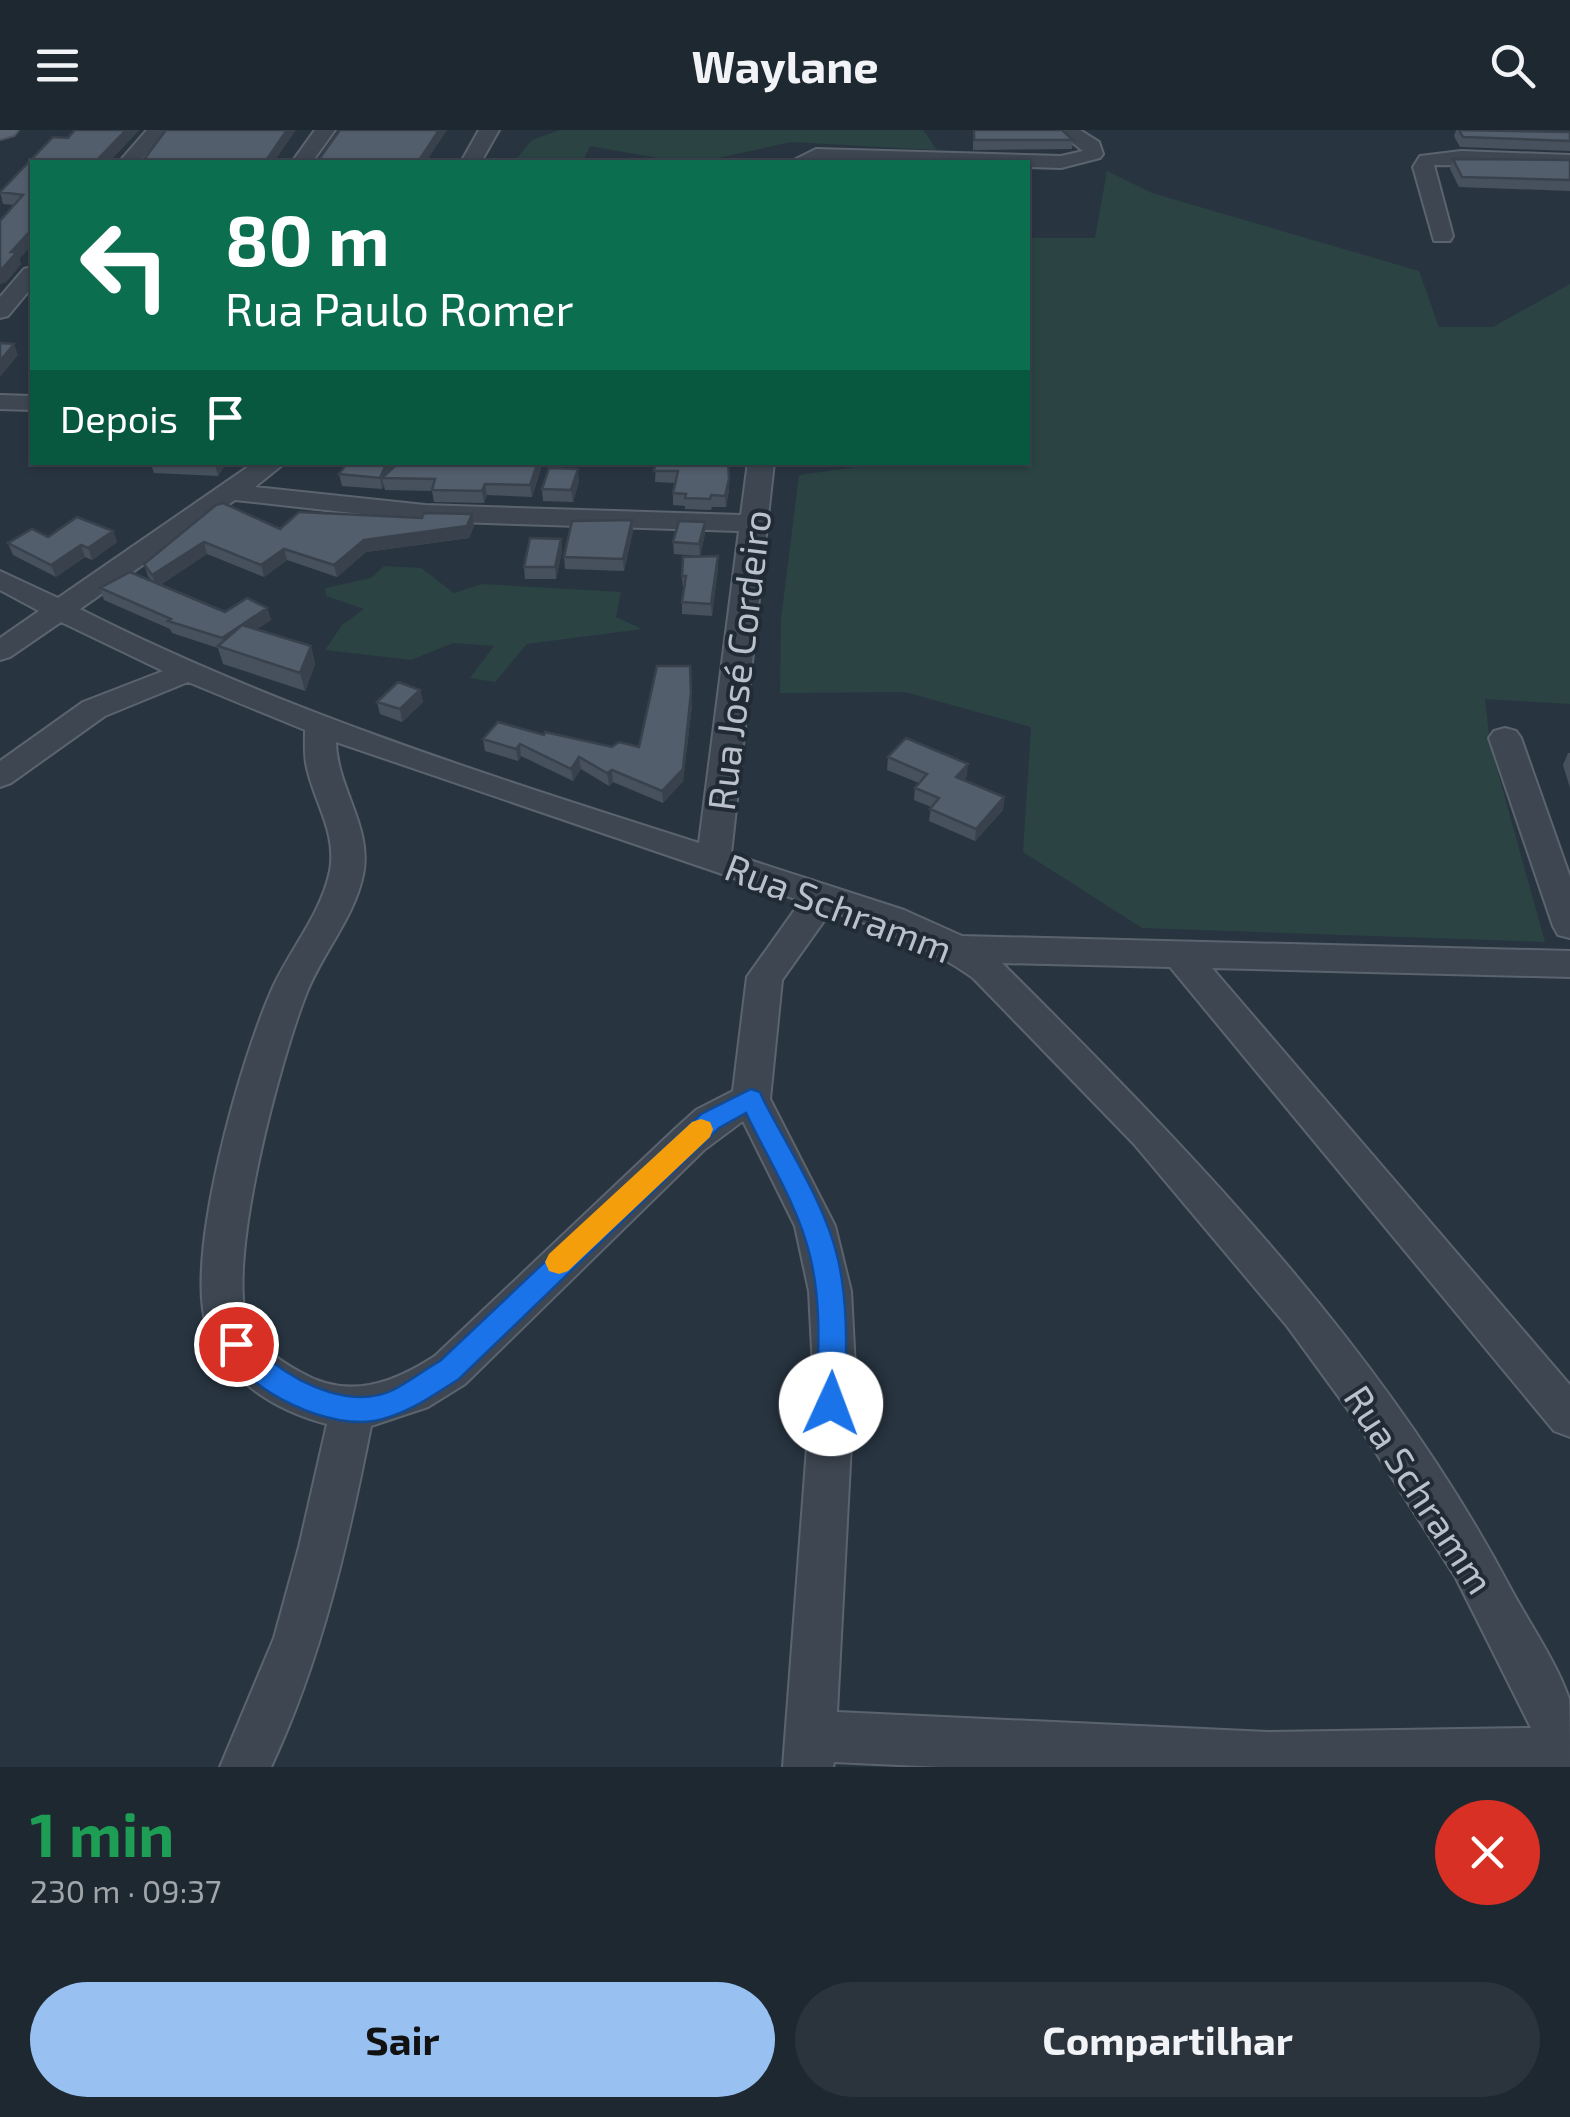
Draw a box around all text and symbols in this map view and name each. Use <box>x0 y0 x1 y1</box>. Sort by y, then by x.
icon: menu <box>30 38 85 93</box>
text: Waylane <box>691 38 879 92</box>
icon: search <box>1485 38 1540 93</box>
text: 80 m <box>225 196 390 280</box>
icon: left <box>60 200 190 330</box>
text: Rua Paulo Romer <box>225 281 574 335</box>
icon: arrive <box>198 390 253 445</box>
text: Depois <box>60 395 178 441</box>
street label: Rua José Cordeiro <box>697 507 779 813</box>
street label: Rua Schramm <box>719 843 959 971</box>
pin <box>194 1302 279 1387</box>
icon: arrive <box>209 1317 264 1372</box>
position arrow <box>779 1352 883 1456</box>
street label: Rua Schramm <box>1336 1376 1504 1602</box>
text: 1 min <box>30 1797 174 1869</box>
button: close <box>1435 1800 1540 1905</box>
text: 230 m · 09:37 <box>30 1871 221 1909</box>
button: Sair <box>30 1982 775 2097</box>
button: Compartilhar <box>795 1982 1540 2097</box>

